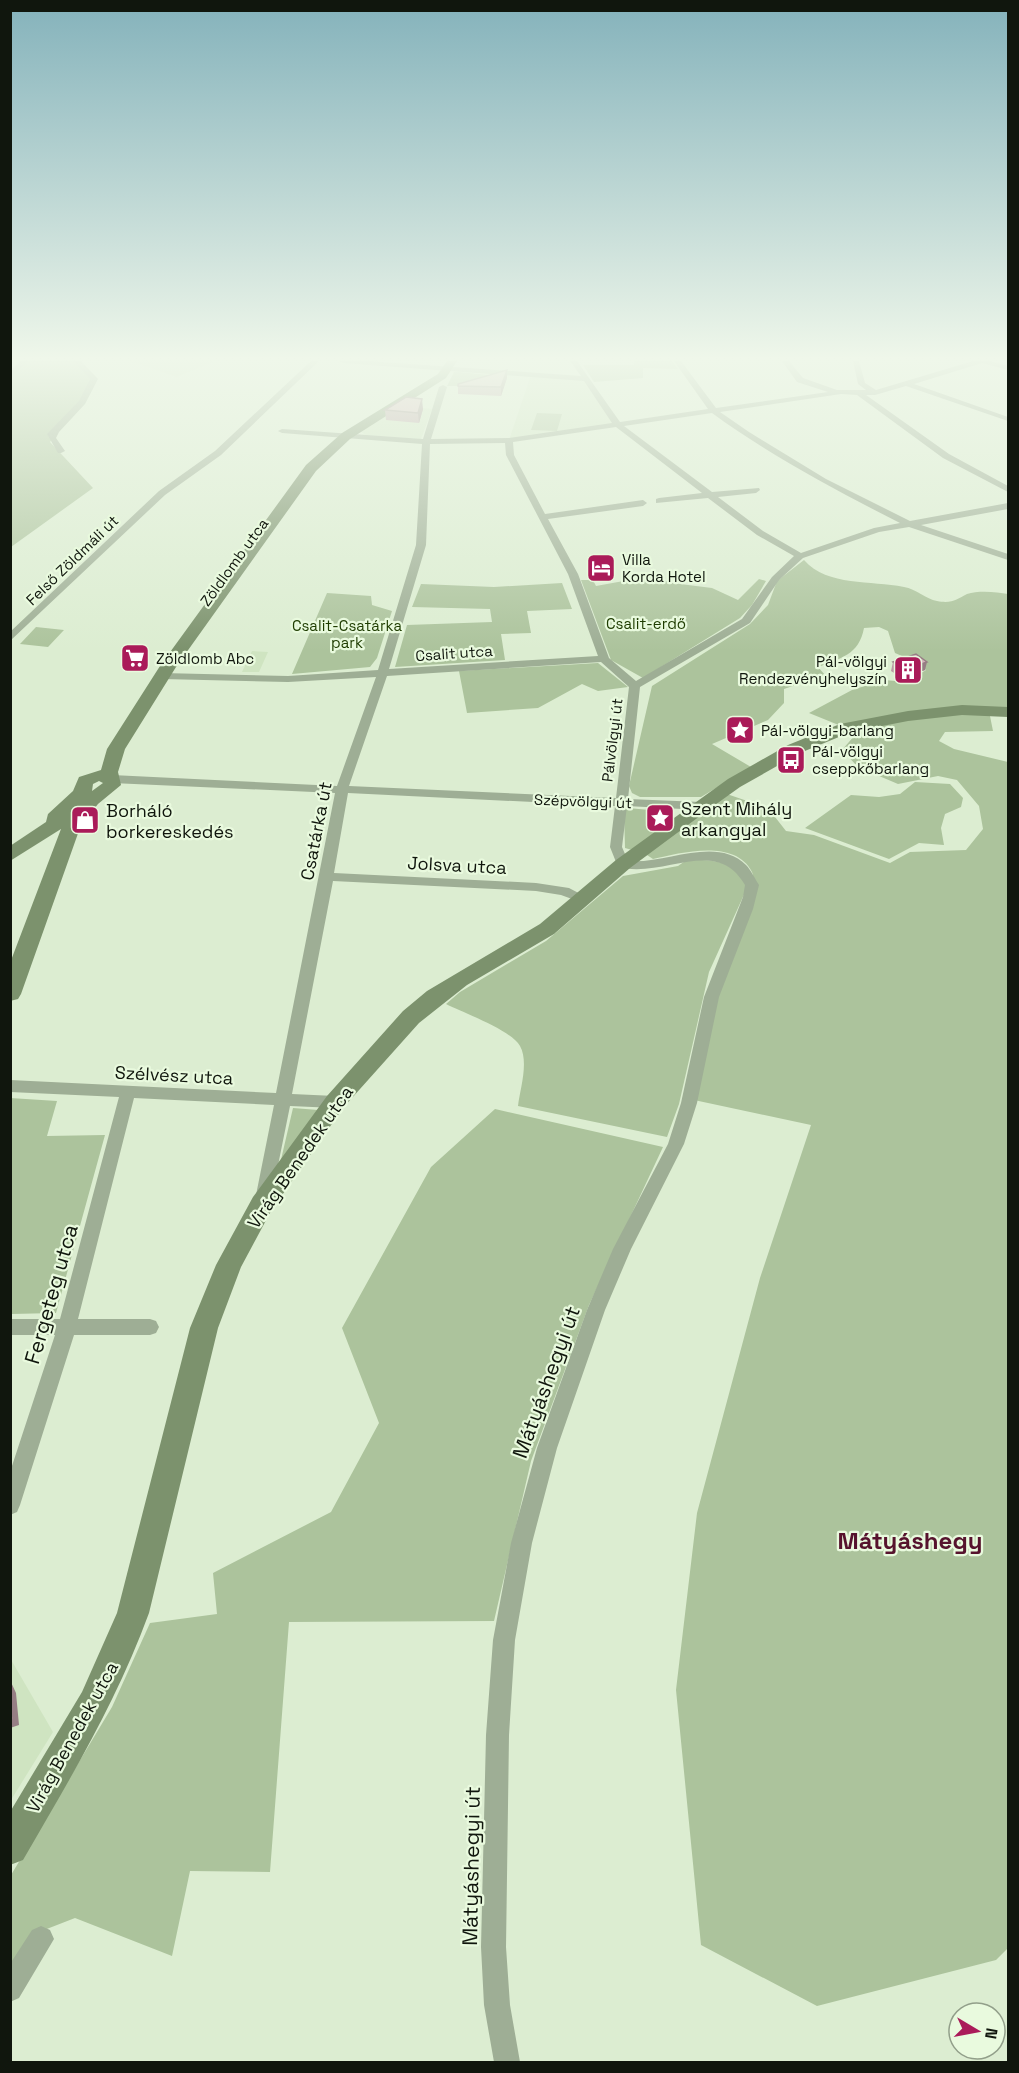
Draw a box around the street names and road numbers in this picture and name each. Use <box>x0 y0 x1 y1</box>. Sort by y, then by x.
street label: Felső Zöldmáli út <box>22 511 122 609</box>
street label: Zöldlomb utca <box>196 514 272 610</box>
street label: Csalit utca <box>415 641 494 665</box>
street label: Pálvölgyi út <box>597 697 627 783</box>
street label: Csatárka út <box>295 780 337 882</box>
street label: Szépvölgyi út <box>534 790 632 812</box>
street label: Jolsva utca <box>407 851 507 879</box>
street label: Szélvész utca <box>114 1060 234 1090</box>
street label: Virág Benedek utca <box>242 1081 358 1233</box>
street label: Fergeteg utca <box>18 1221 84 1367</box>
street label: Mátyáshegyi út <box>506 1302 586 1462</box>
street label: Virág Benedek utca <box>21 1657 123 1817</box>
street label: Mátyáshegyi út <box>456 1786 486 1946</box>

